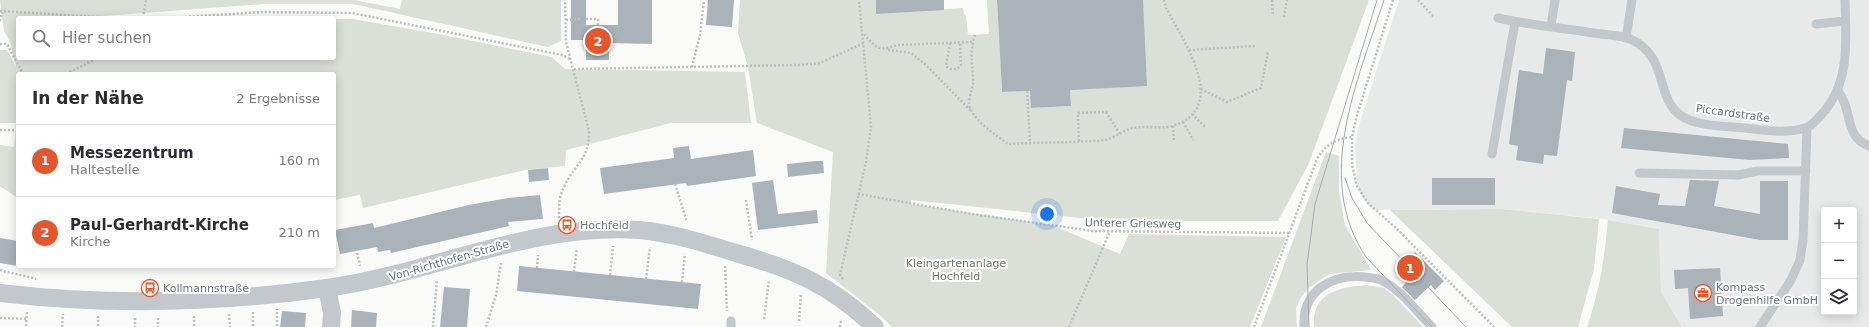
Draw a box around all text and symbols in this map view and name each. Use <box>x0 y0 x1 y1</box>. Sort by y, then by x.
search box <box>16 16 336 60</box>
pin: 2 <box>585 26 611 56</box>
icon: search <box>30 27 52 49</box>
text: Hier suchen <box>62 29 151 47</box>
text: In der Nähe <box>32 88 144 108</box>
text: 2 Ergebnisse <box>236 91 320 106</box>
street label: Piccardstraße <box>1695 102 1771 125</box>
text: Messezentrum <box>70 144 194 162</box>
text: 1 <box>40 153 50 168</box>
text: 160 m <box>278 153 320 168</box>
text: Haltestelle <box>70 162 140 177</box>
your location <box>1037 204 1057 224</box>
map controls <box>1821 207 1857 315</box>
button: + <box>1821 207 1857 243</box>
bus stop icon: Hochfeld <box>557 215 577 235</box>
text: Paul-Gerhardt-Kirche <box>70 216 249 234</box>
street label: Unterer Griesweg <box>1085 216 1181 231</box>
place label: Hochfeld <box>580 219 629 232</box>
text: 2 <box>40 225 50 240</box>
text: 210 m <box>278 225 320 240</box>
text: Kirche <box>70 234 111 249</box>
street label: Von-Richthofen-Straße <box>388 237 511 284</box>
button: − <box>1821 243 1857 279</box>
pin: 1 <box>1397 253 1423 283</box>
park label: Kleingartenanlage Hochfeld <box>906 257 1007 283</box>
bus stop icon: Kollmannstraße <box>140 278 160 298</box>
button: layers <box>1821 279 1857 315</box>
place label: Kompass Drogenhilfe GmbH <box>1716 281 1818 307</box>
place label: Kollmannstraße <box>163 282 249 295</box>
office icon: Kompass Drogenhilfe GmbH <box>1693 283 1713 303</box>

